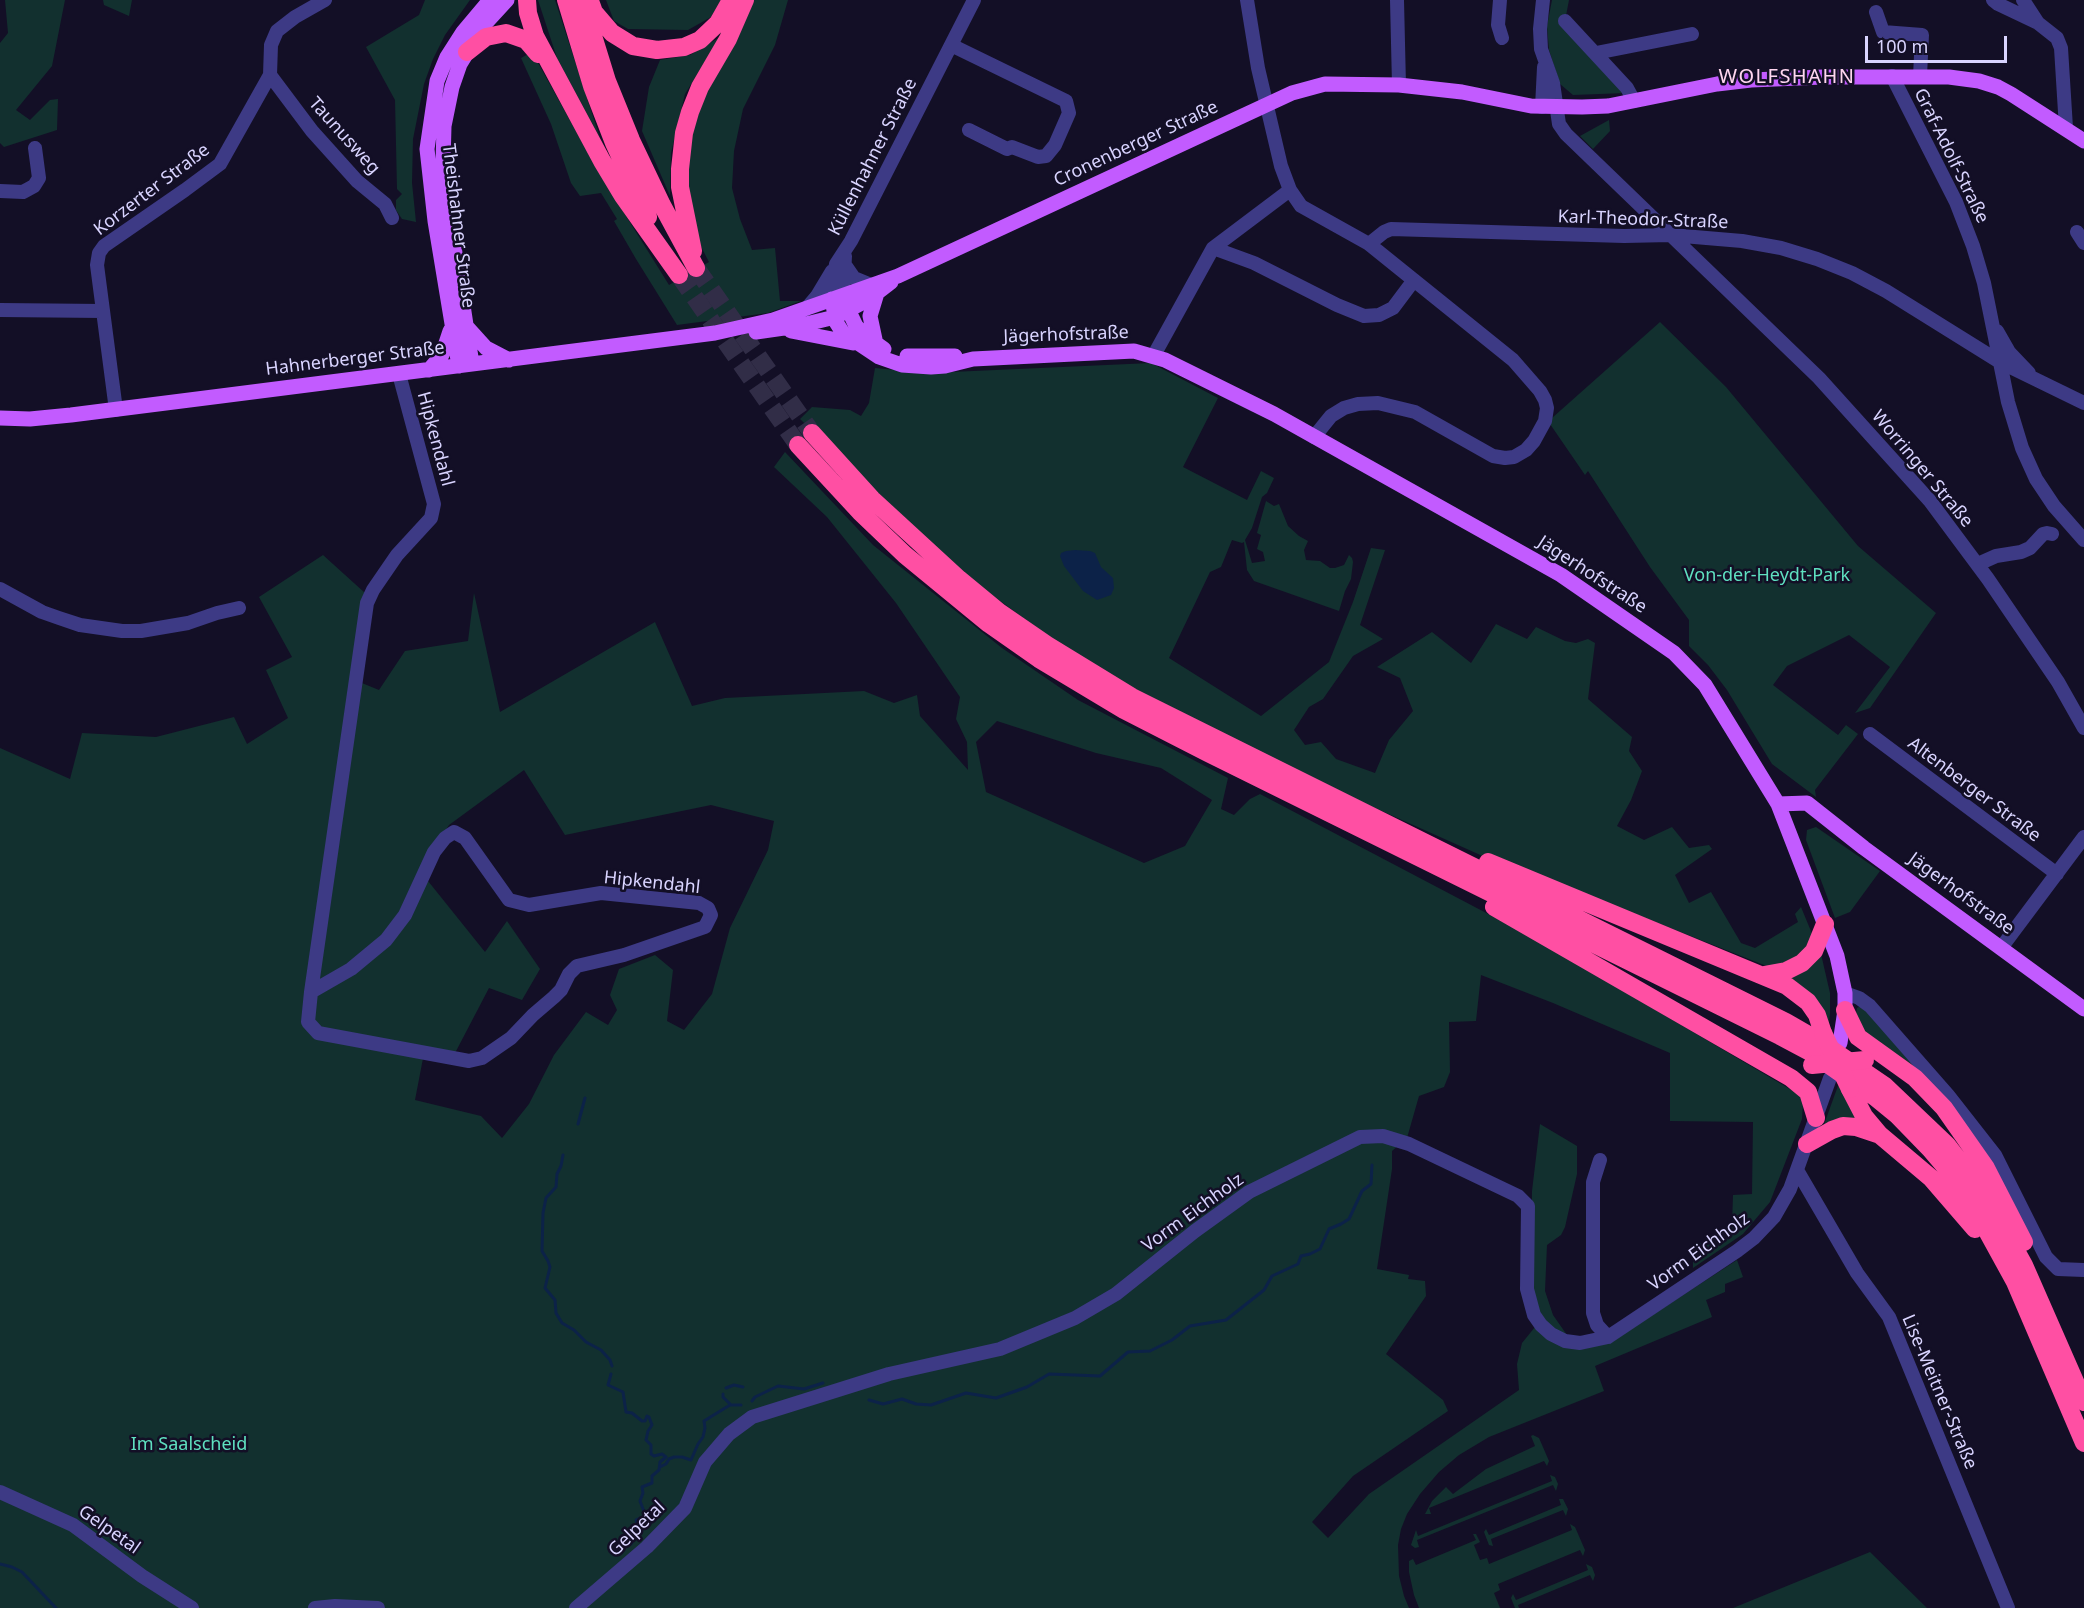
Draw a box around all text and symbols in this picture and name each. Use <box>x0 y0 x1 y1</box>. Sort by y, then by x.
scale bar <box>1868 24 2010 62</box>
text: 100 m <box>1876 34 1928 58</box>
district label: WOLFSHAHN <box>1719 65 1855 89</box>
street label: Küllenhahner Straße <box>824 75 922 239</box>
street label: Graf-Adolf-Straße <box>1909 85 1993 227</box>
street label: Taunusweg <box>304 93 384 179</box>
street label: Cronenberger Straße <box>1050 96 1222 192</box>
street label: Korzerter Straße <box>90 139 214 241</box>
street label: Theishahner Straße <box>437 143 479 309</box>
street label: Karl-Theodor-Straße <box>1557 206 1729 234</box>
street label: Jägerhofstraße <box>1003 322 1129 348</box>
street label: Hahnerberger Straße <box>264 337 446 381</box>
street label: Hipkendahl <box>412 389 458 489</box>
street label: Worringer Straße <box>1867 406 1977 532</box>
street label: Jägerhofstraße <box>1533 532 1651 618</box>
park label: Von-der-Heydt-Park <box>1684 565 1850 587</box>
street label: Altenberger Straße <box>1903 733 2045 847</box>
street label: Jägerhofstraße <box>1904 848 2018 940</box>
street label: Hipkendahl <box>603 867 701 899</box>
street label: Vorm Eichholz <box>1138 1169 1248 1257</box>
street label: Vorm Eichholz <box>1644 1208 1754 1296</box>
street label: Lise-Meitner-Straße <box>1897 1311 1981 1473</box>
park label: Im Saalscheid <box>131 1434 247 1456</box>
street label: Gelpetal <box>604 1497 670 1561</box>
street label: Gelpetal <box>74 1501 144 1559</box>

